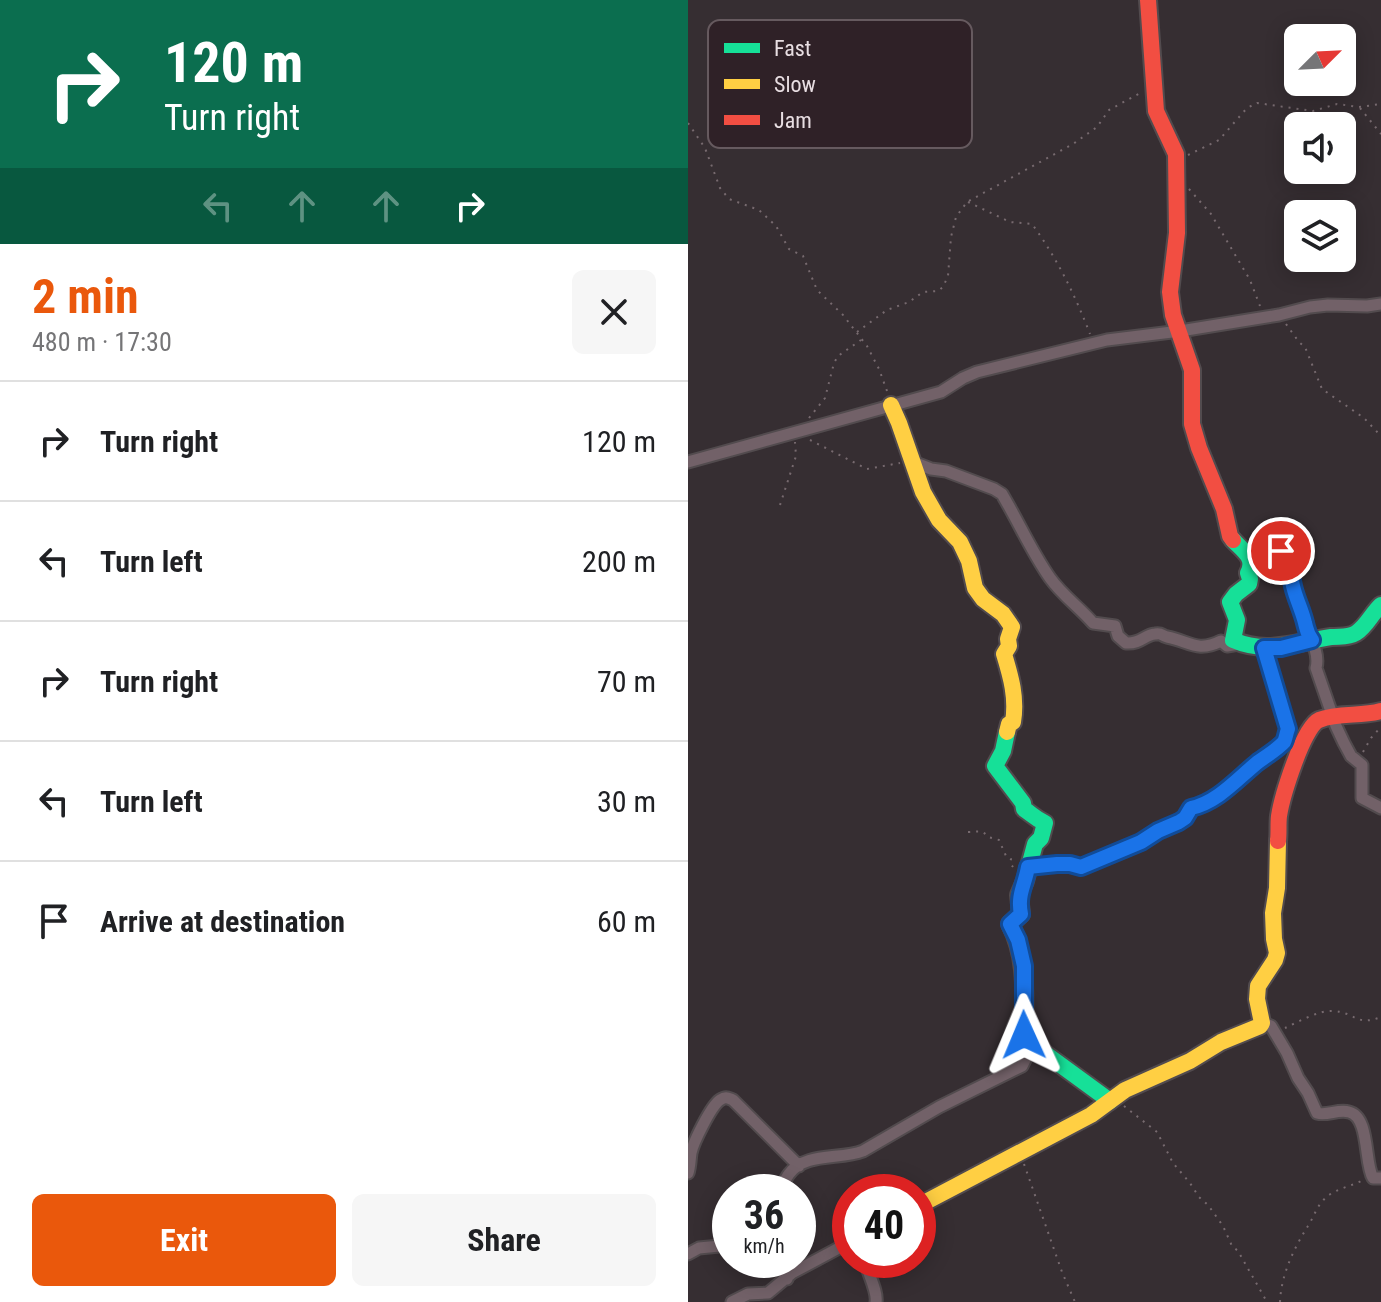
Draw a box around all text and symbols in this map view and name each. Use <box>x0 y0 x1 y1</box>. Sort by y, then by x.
legend <box>708 20 972 148</box>
north arrow <box>1284 24 1356 96</box>
map controls <box>1284 24 1356 272</box>
text: 120 m <box>164 30 303 96</box>
icon: right <box>32 32 136 136</box>
text: Fast <box>774 36 811 61</box>
text: Slow <box>774 72 816 97</box>
text: Turn right <box>164 97 300 139</box>
text: Jam <box>774 108 812 133</box>
button: sound <box>1284 112 1356 184</box>
icon: left <box>196 184 240 228</box>
icon: ahead <box>280 184 324 228</box>
icon: ahead <box>364 184 408 228</box>
icon: right <box>448 184 492 228</box>
button: layers <box>1284 200 1356 272</box>
text: 2 min <box>32 268 139 325</box>
button: close <box>572 270 656 354</box>
text: 480 m · 17:30 <box>32 327 172 357</box>
icon: right <box>32 419 76 463</box>
text: Turn right <box>100 424 218 459</box>
text: 120 m <box>582 424 656 459</box>
pin <box>1247 517 1315 585</box>
icon: arrive <box>1259 529 1303 573</box>
icon: left <box>32 539 76 583</box>
text: Turn left <box>100 544 203 579</box>
text: 200 m <box>582 544 656 579</box>
icon: right <box>32 659 76 703</box>
text: Turn right <box>100 664 218 699</box>
text: 70 m <box>597 664 656 699</box>
icon: left <box>32 779 76 823</box>
text: Turn left <box>100 784 203 819</box>
text: 30 m <box>597 784 656 819</box>
icon: arrive <box>32 899 76 943</box>
text: Arrive at destination <box>100 904 345 939</box>
text: 60 m <box>597 904 656 939</box>
position arrow <box>982 993 1066 1077</box>
speed limit sign: 40 <box>832 1174 936 1278</box>
text: 36 <box>744 1192 784 1239</box>
button: Exit <box>32 1194 336 1286</box>
button: Share <box>352 1194 656 1286</box>
text: km/h <box>743 1234 785 1258</box>

